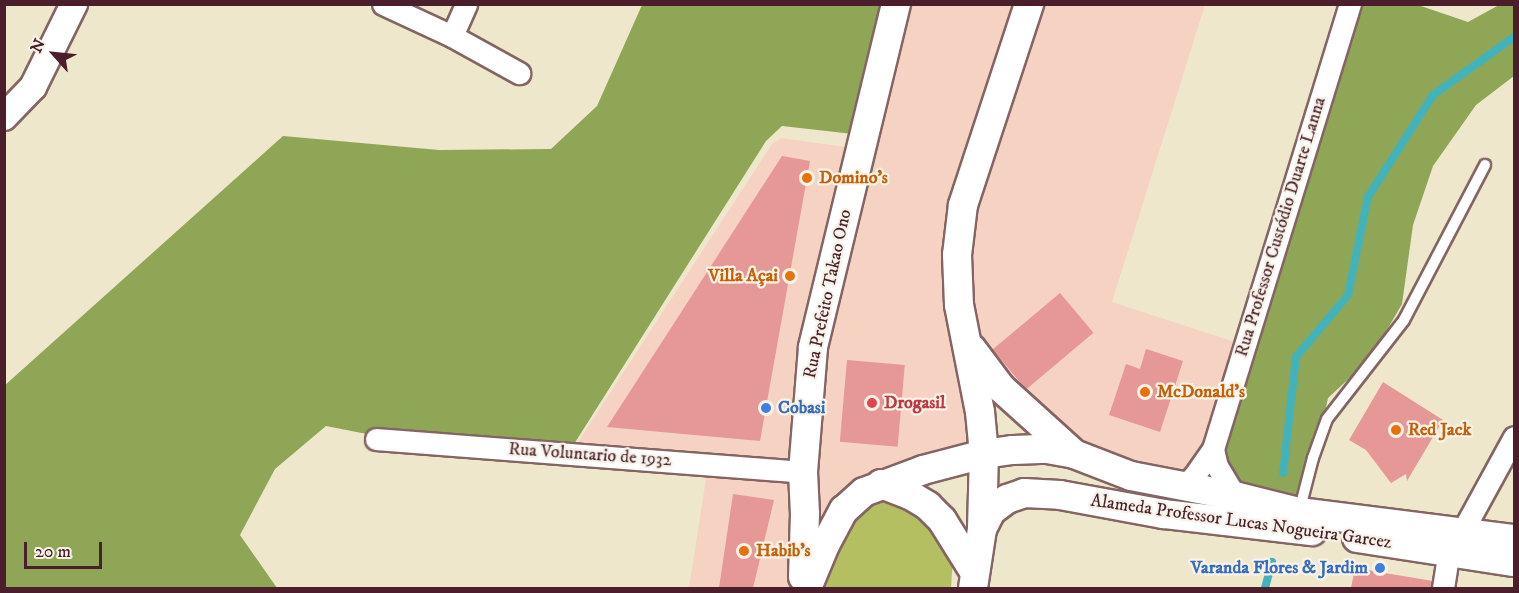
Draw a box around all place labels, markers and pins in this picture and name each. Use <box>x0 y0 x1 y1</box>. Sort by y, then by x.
place label: Domino's <box>819 167 888 189</box>
marker: Domino's <box>800 171 814 185</box>
place label: Villa Açai <box>708 265 778 287</box>
marker: Villa Açai <box>783 269 797 283</box>
place label: McDonald's <box>1157 381 1245 403</box>
marker: McDonald's <box>1138 385 1152 399</box>
place label: Drogasil <box>884 392 945 414</box>
marker: Drogasil <box>865 396 879 410</box>
place label: Cobasi <box>778 397 825 419</box>
marker: Cobasi <box>759 401 773 415</box>
place label: Red Jack <box>1408 419 1471 441</box>
marker: Red Jack <box>1389 423 1403 437</box>
place label: Habib's <box>756 540 811 562</box>
marker: Habib's <box>737 544 751 558</box>
place label: Varanda Flores & Jardim <box>1191 557 1368 579</box>
marker: Varanda Flores & Jardim <box>1373 561 1387 575</box>

